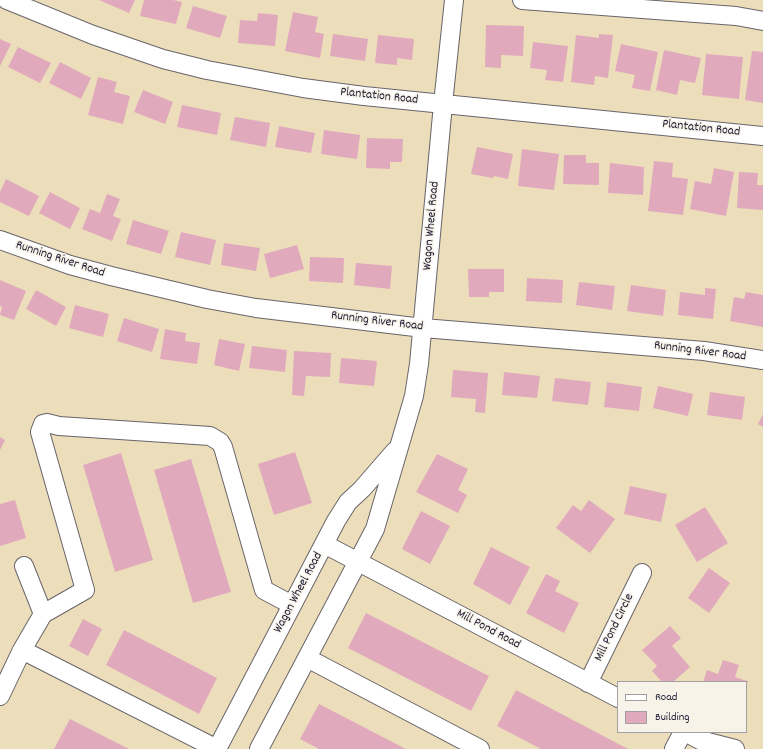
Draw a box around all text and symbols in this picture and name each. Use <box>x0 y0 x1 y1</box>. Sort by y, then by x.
street label: Plantation Road <box>339 85 419 109</box>
street label: Plantation Road <box>661 117 741 141</box>
street label: Wagon Wheel Road <box>420 181 444 271</box>
street label: Running River Road <box>13 238 107 282</box>
street label: Running River Road <box>330 309 424 335</box>
street label: Running River Road <box>653 339 747 365</box>
street label: Wagon Wheel Road <box>271 550 327 636</box>
street label: Mill Pond Circle <box>592 592 638 664</box>
street label: Mill Pond Road <box>453 607 523 653</box>
legend <box>617 681 747 733</box>
text: Road <box>655 689 677 706</box>
text: Building <box>655 709 690 726</box>

